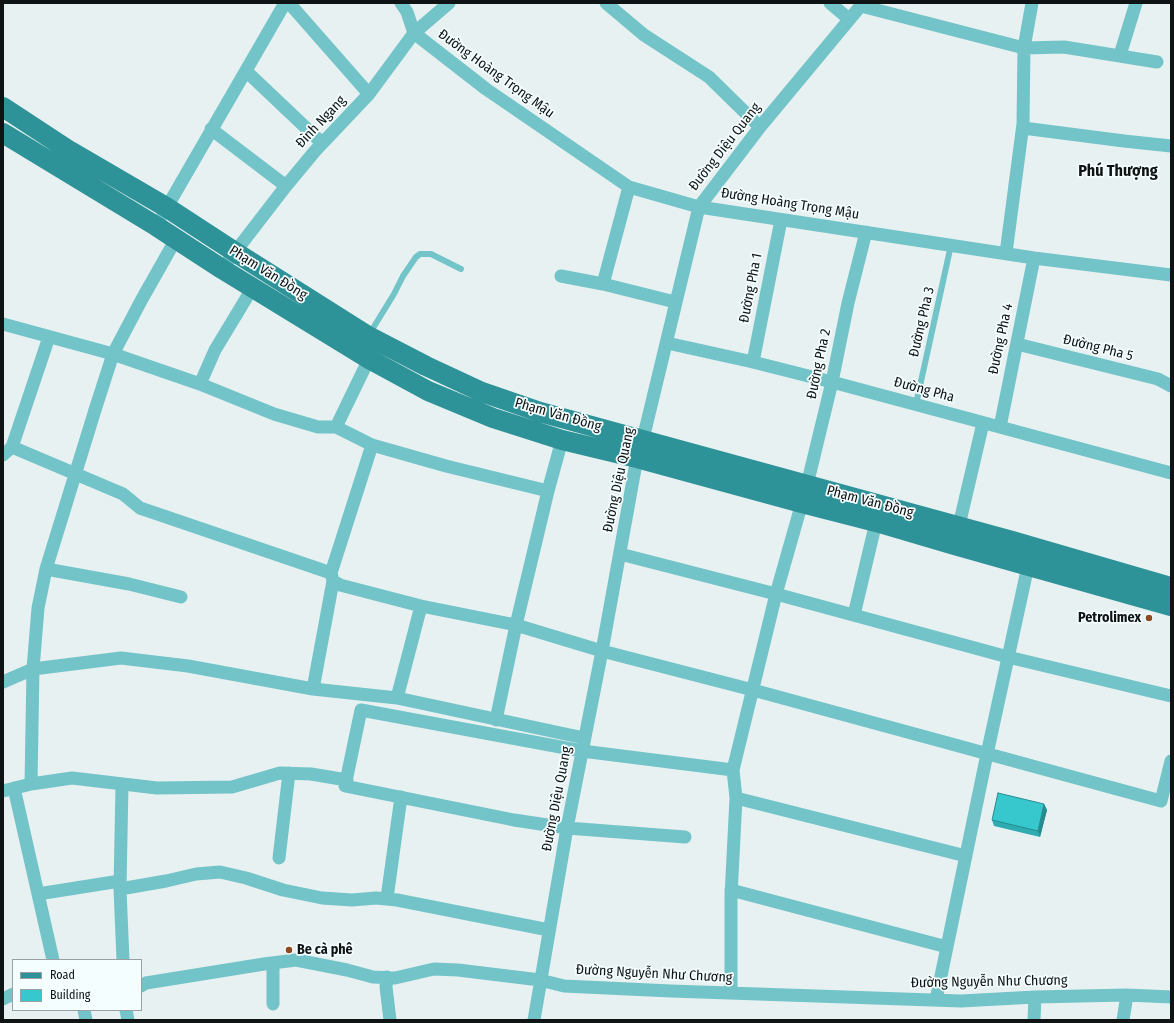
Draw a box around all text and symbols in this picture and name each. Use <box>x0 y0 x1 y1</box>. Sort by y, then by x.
street label: Đường Hoàng Trọng Mậu <box>435 26 557 122</box>
street label: Đình Ngang <box>293 92 349 152</box>
street label: Đường Diệu Quang <box>686 100 764 194</box>
district label: Phú Thượng <box>1078 162 1158 182</box>
street label: Đường Hoàng Trọng Mậu <box>720 185 860 223</box>
street label: Phạm Văn Đồng <box>226 242 310 304</box>
street label: Đường Pha 1 <box>736 252 766 324</box>
street label: Đường Pha 3 <box>906 285 938 359</box>
street label: Đường Pha 4 <box>985 302 1017 376</box>
street label: Đường Pha 2 <box>803 327 835 401</box>
street label: Đường Pha 5 <box>1061 331 1135 365</box>
street label: Đường Pha <box>892 374 956 406</box>
street label: Phạm Văn Đồng <box>513 395 603 435</box>
street label: Đường Diệu Quang <box>600 426 638 534</box>
street label: Phạm Văn Đồng <box>825 482 915 522</box>
place label: Petrolimex <box>1078 610 1141 626</box>
marker: Petrolimex <box>1144 613 1154 623</box>
street label: Đường Diệu Quang <box>539 745 575 853</box>
place label: Be cà phê <box>297 942 353 958</box>
marker: Be cà phê <box>284 945 294 955</box>
legend <box>12 959 142 1011</box>
street label: Đường Nguyễn Như Chương <box>575 962 733 986</box>
text: Road <box>50 968 75 982</box>
street label: Đường Nguyễn Như Chương <box>910 972 1068 992</box>
text: Building <box>50 988 90 1002</box>

